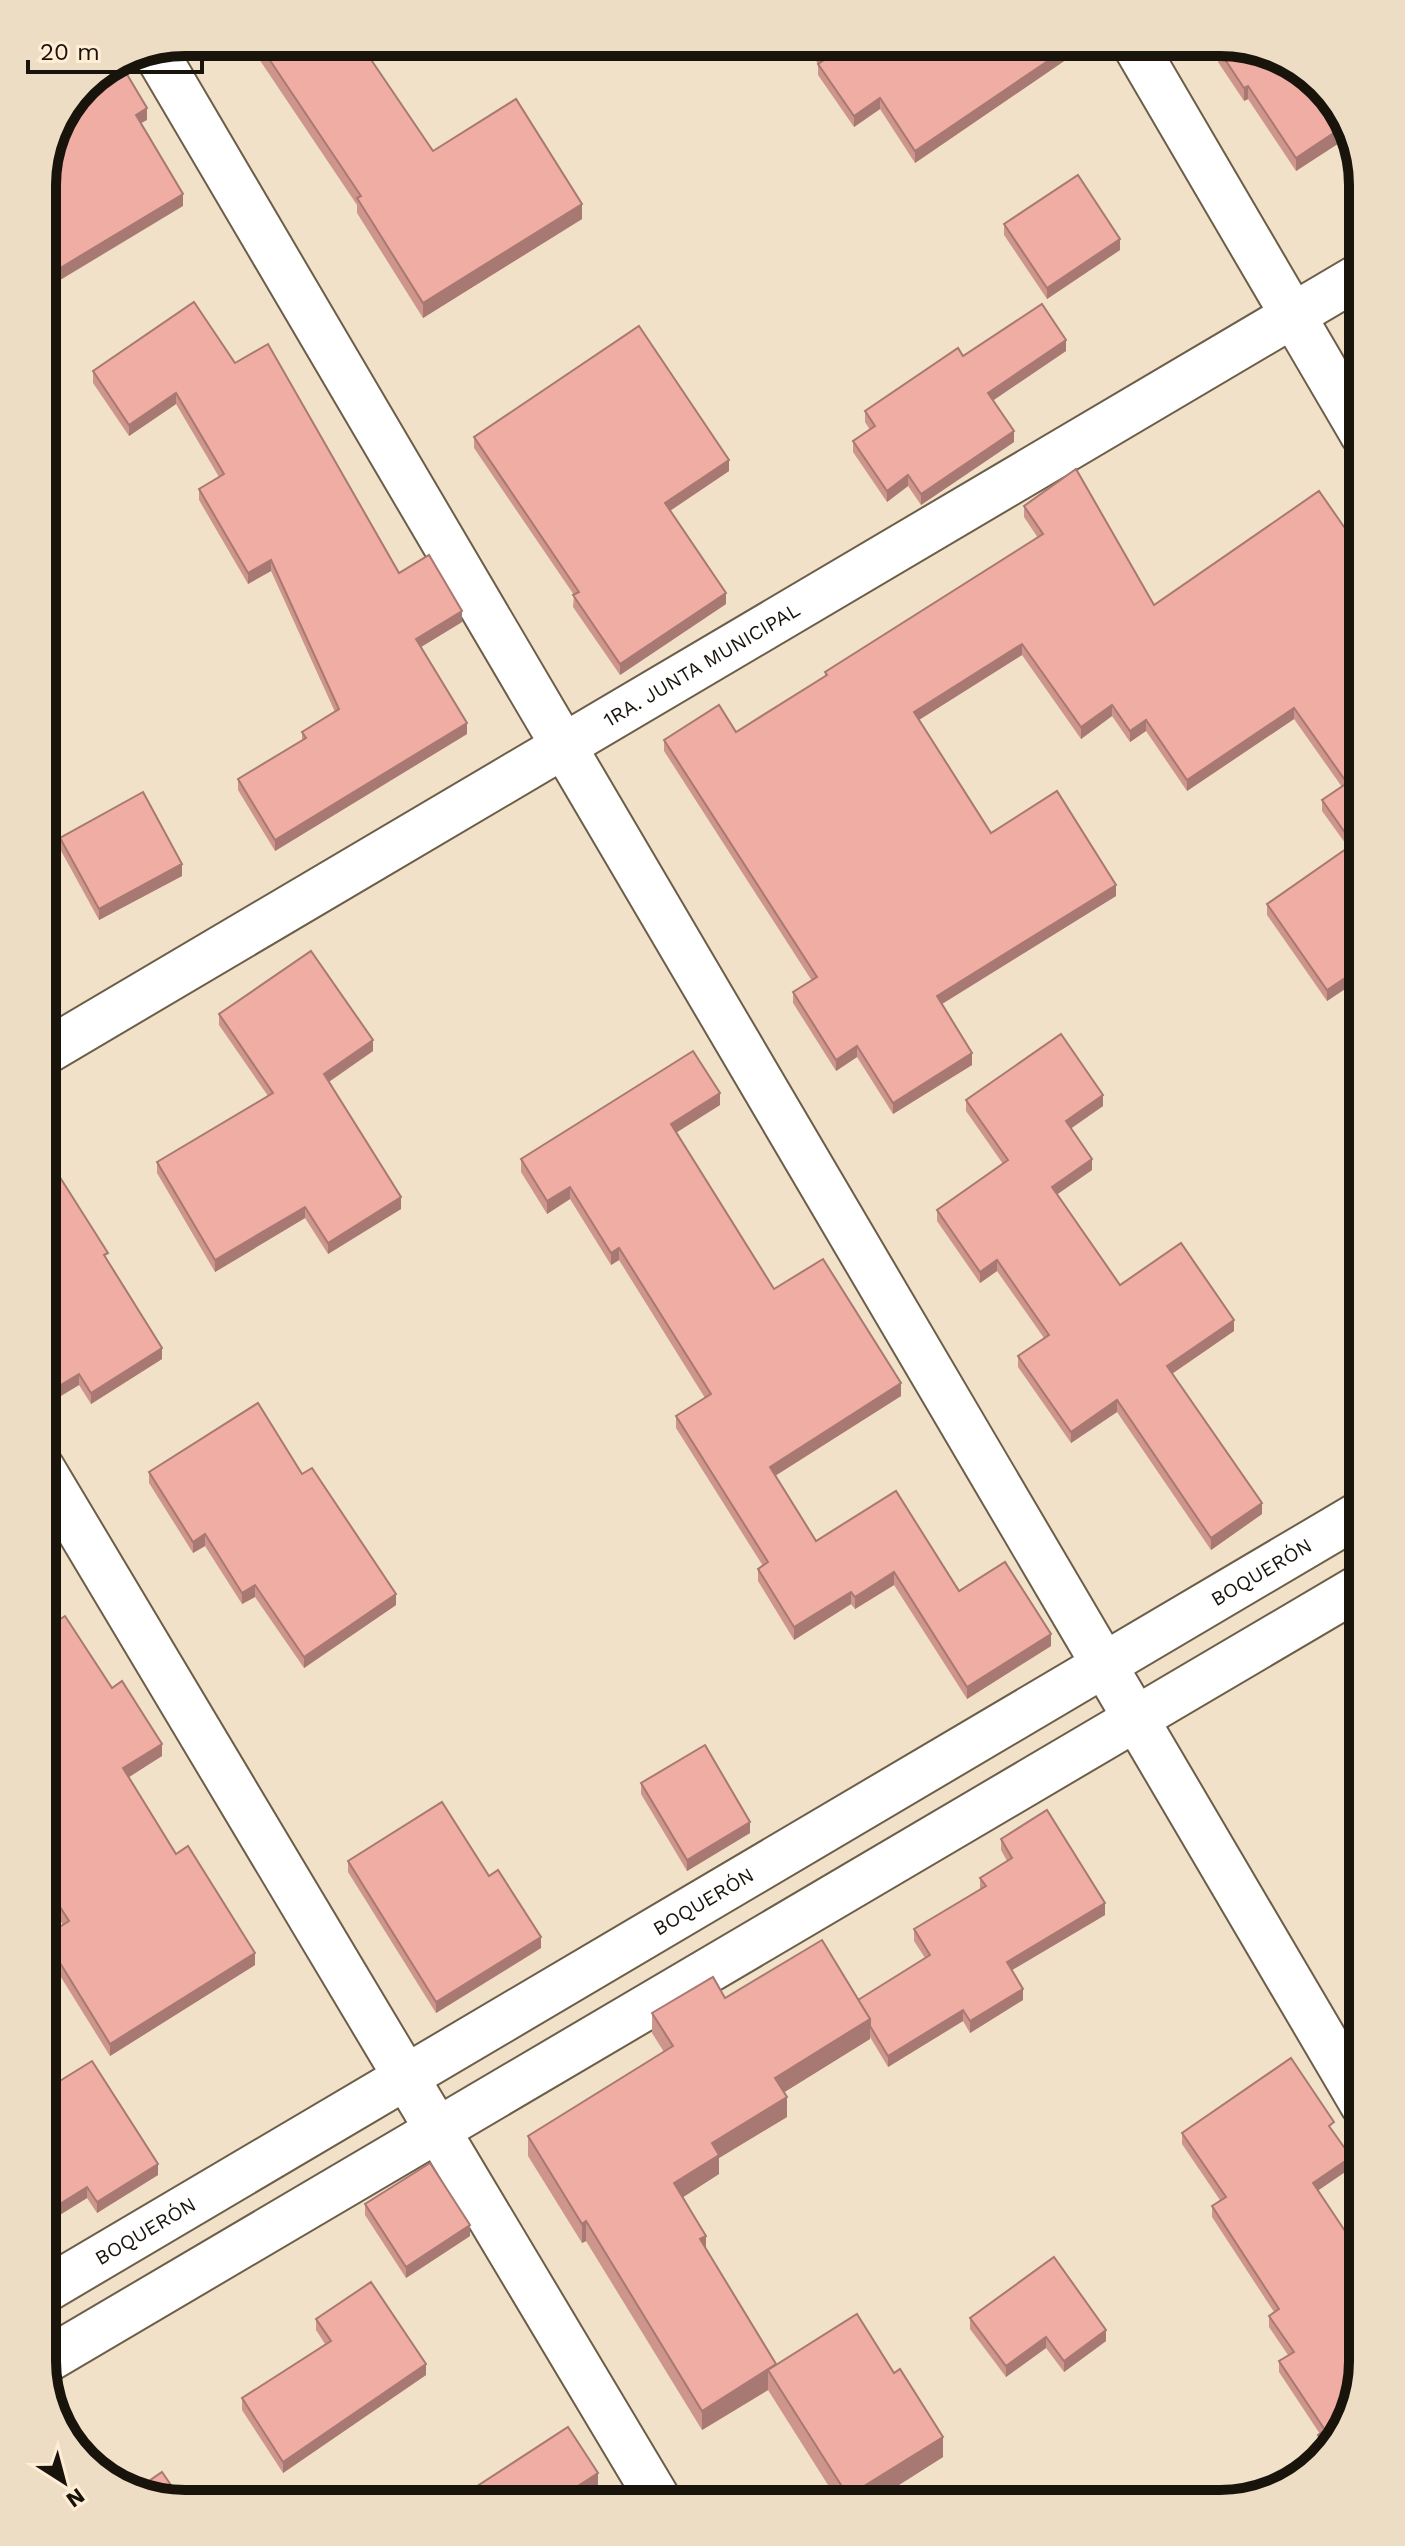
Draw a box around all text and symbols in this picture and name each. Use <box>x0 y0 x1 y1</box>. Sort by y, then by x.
scale bar <box>28 24 202 74</box>
text: 20 m <box>40 38 100 66</box>
street label: 1RA. JUNTA MUNICIPAL <box>599 597 804 732</box>
street label: BOQUERÓN <box>1207 1533 1316 1611</box>
street label: BOQUERÓN <box>649 1863 758 1941</box>
street label: BOQUERÓN <box>91 2192 200 2270</box>
north arrow <box>24 2442 104 2522</box>
text: N <box>62 2483 89 2513</box>

